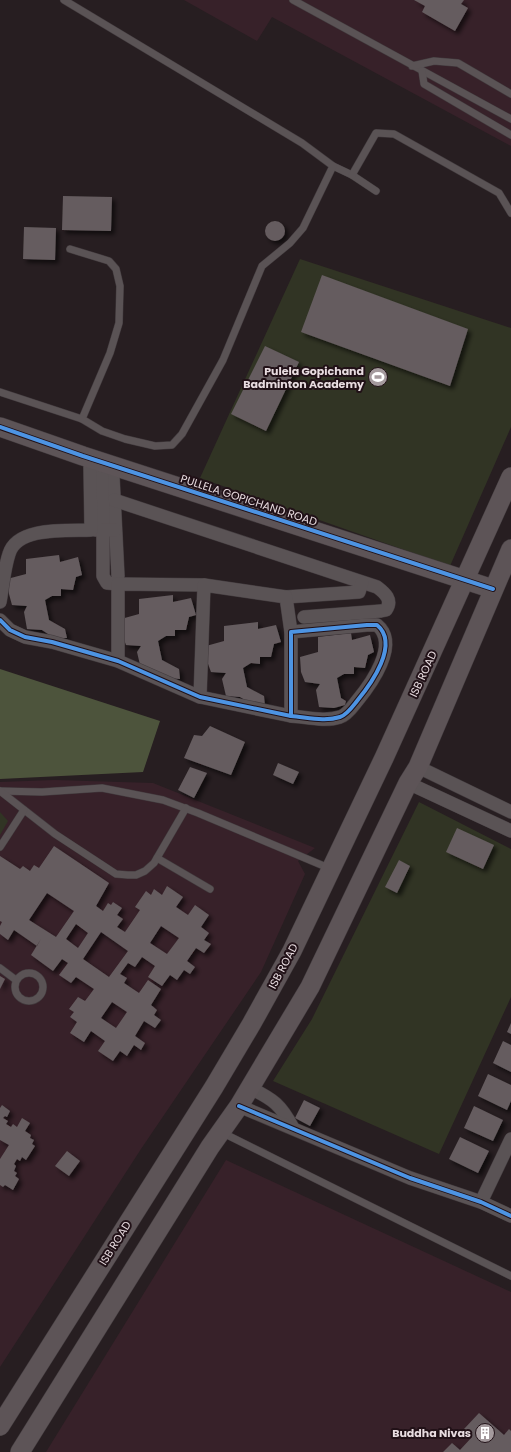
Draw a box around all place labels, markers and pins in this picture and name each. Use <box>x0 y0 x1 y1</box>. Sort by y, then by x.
place label: Pulela Gopichand Badminton Academy <box>243 363 364 392</box>
sports icon: Pulela Gopichand Badminton Academy <box>367 366 389 388</box>
building icon: Buddha Nivas <box>474 1422 496 1444</box>
place label: Buddha Nivas <box>392 1425 471 1441</box>

